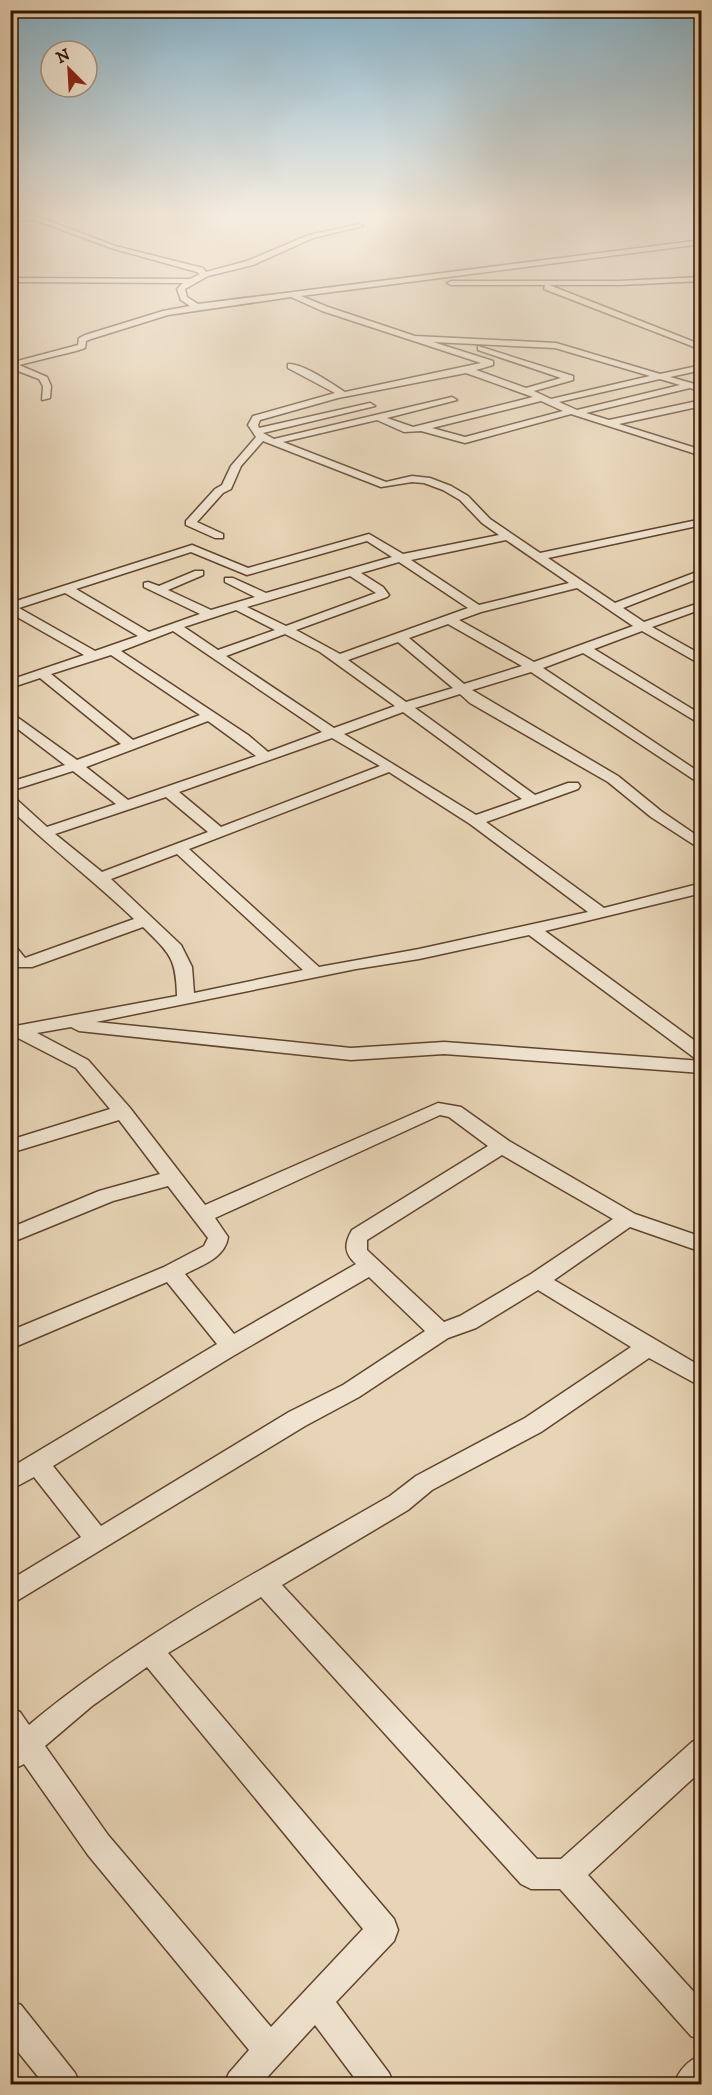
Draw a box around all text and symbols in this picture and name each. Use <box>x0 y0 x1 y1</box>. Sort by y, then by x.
north arrow <box>39 39 99 99</box>
text: N <box>53 44 73 68</box>

